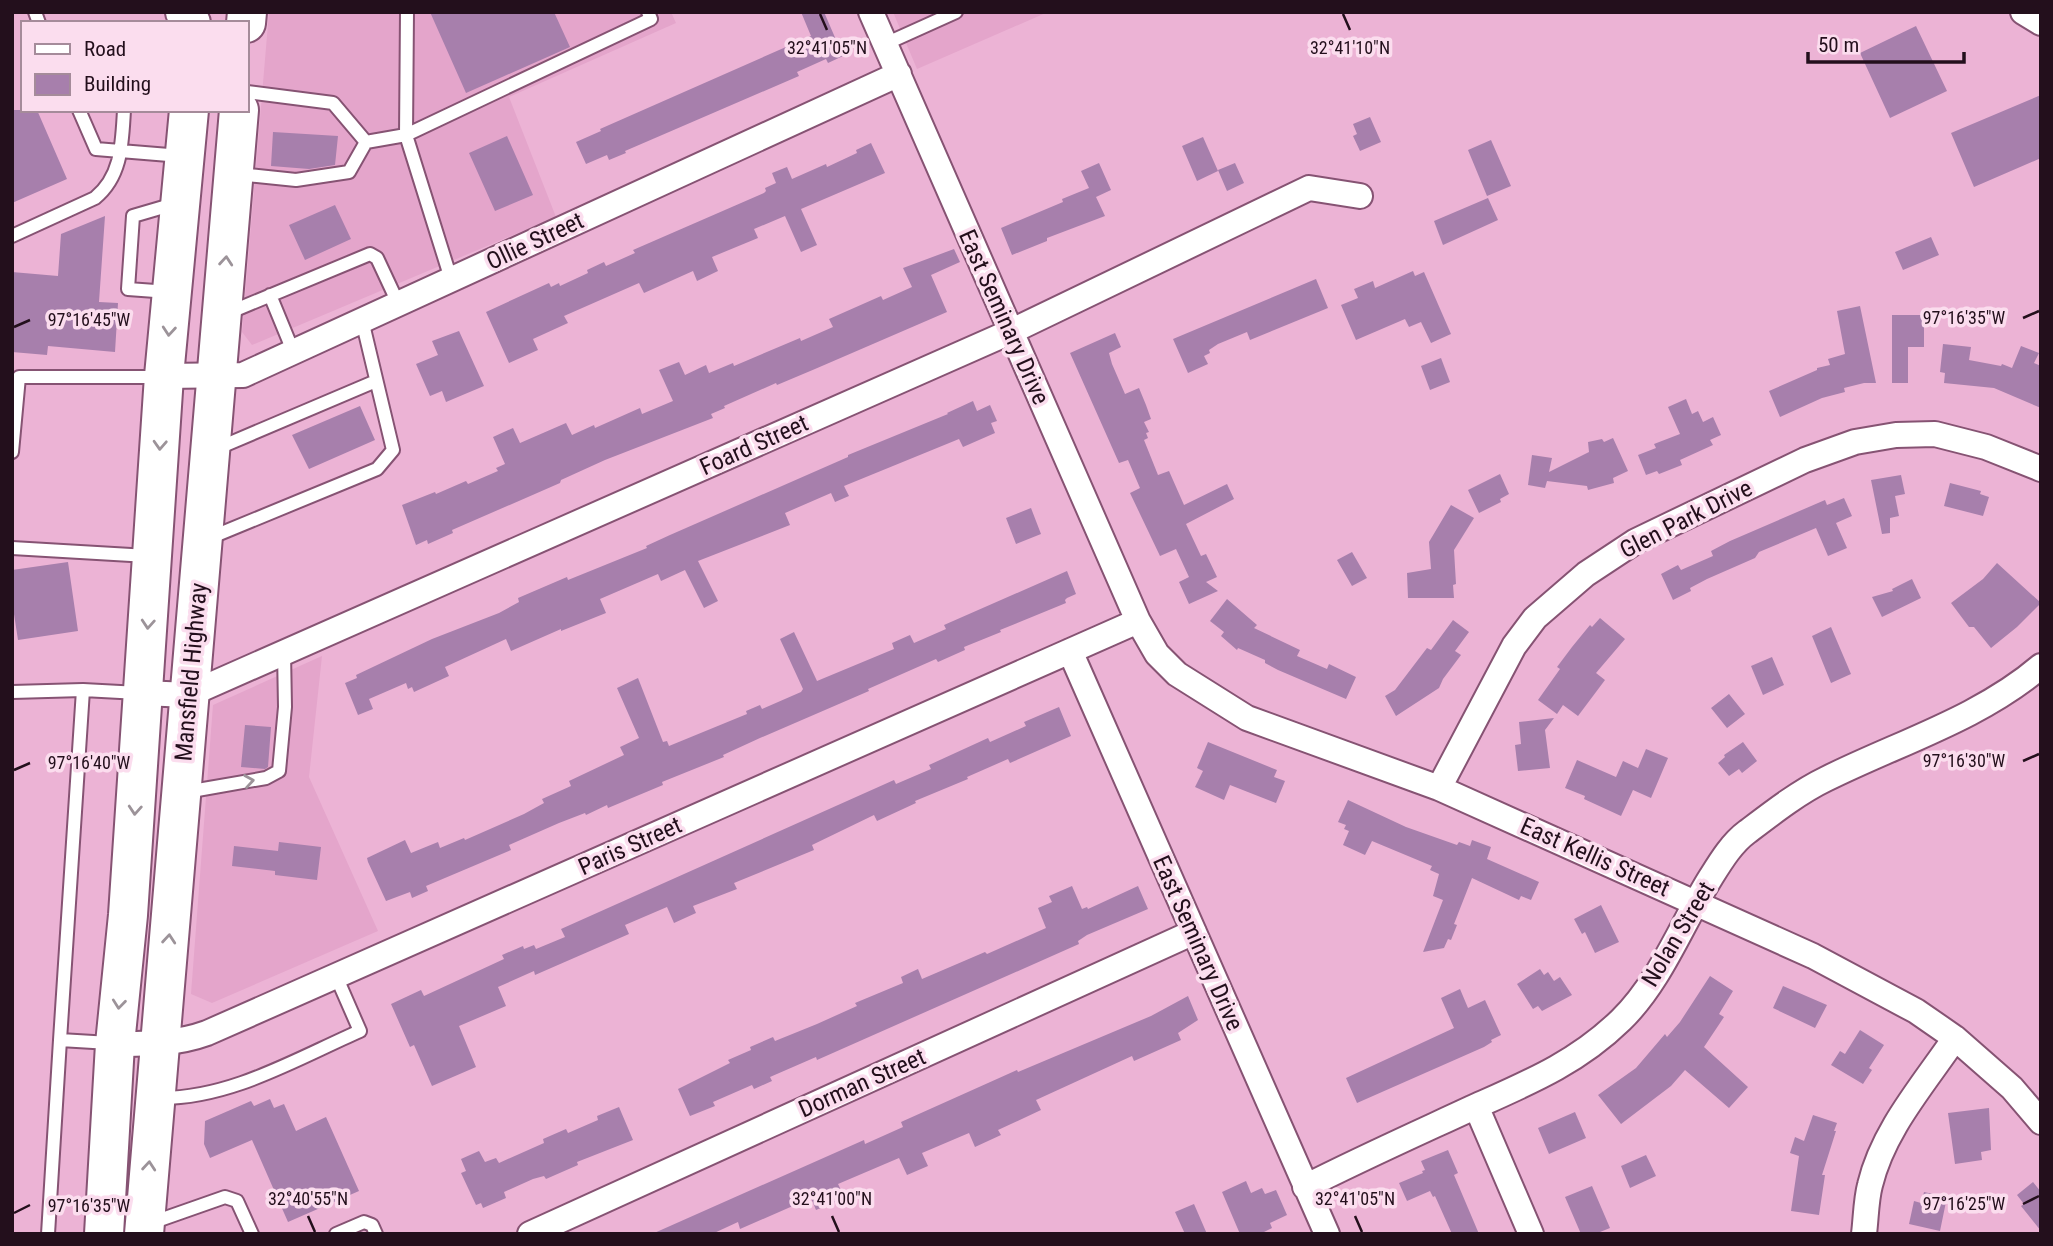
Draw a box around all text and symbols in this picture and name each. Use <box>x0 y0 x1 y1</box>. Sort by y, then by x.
legend <box>21 21 248 112</box>
scale bar <box>1808 21 1964 65</box>
text: 50 m <box>1818 33 1859 57</box>
text: Road <box>84 37 126 61</box>
text: 32°41'05"N <box>787 37 867 58</box>
text: 32°41'10"N <box>1310 37 1390 58</box>
text: Building <box>84 72 151 96</box>
street label: Ollie Street <box>482 206 588 276</box>
street label: East Seminary Drive <box>953 225 1055 409</box>
one-way arrow <box>218 255 233 266</box>
text: 97°16'35"W <box>1923 307 2006 328</box>
text: 97°16'45"W <box>48 309 131 330</box>
one-way arrow <box>161 326 176 337</box>
street label: Foard Street <box>696 409 812 481</box>
one-way arrow <box>153 439 168 450</box>
street label: Glen Park Drive <box>1615 474 1757 564</box>
street label: Mansfield Highway <box>169 582 213 762</box>
one-way arrow <box>141 619 156 630</box>
text: 97°16'30"W <box>1923 750 2006 771</box>
text: 97°16'40"W <box>48 752 131 773</box>
one-way arrow <box>243 774 255 789</box>
one-way arrow <box>128 805 143 816</box>
street label: Paris Street <box>574 811 686 881</box>
street label: East Kellis Street <box>1516 812 1674 902</box>
street label: East Seminary Drive <box>1147 851 1249 1035</box>
street label: Nolan Street <box>1636 877 1720 991</box>
one-way arrow <box>162 933 177 945</box>
one-way arrow <box>112 999 127 1010</box>
street label: Dorman Street <box>794 1043 930 1123</box>
one-way arrow <box>141 1160 156 1171</box>
text: 32°40'55"N <box>268 1188 348 1209</box>
text: 32°41'00"N <box>792 1188 872 1209</box>
text: 32°41'05"N <box>1315 1188 1395 1209</box>
text: 97°16'25"W <box>1923 1193 2006 1214</box>
text: 97°16'35"W <box>48 1195 131 1216</box>

